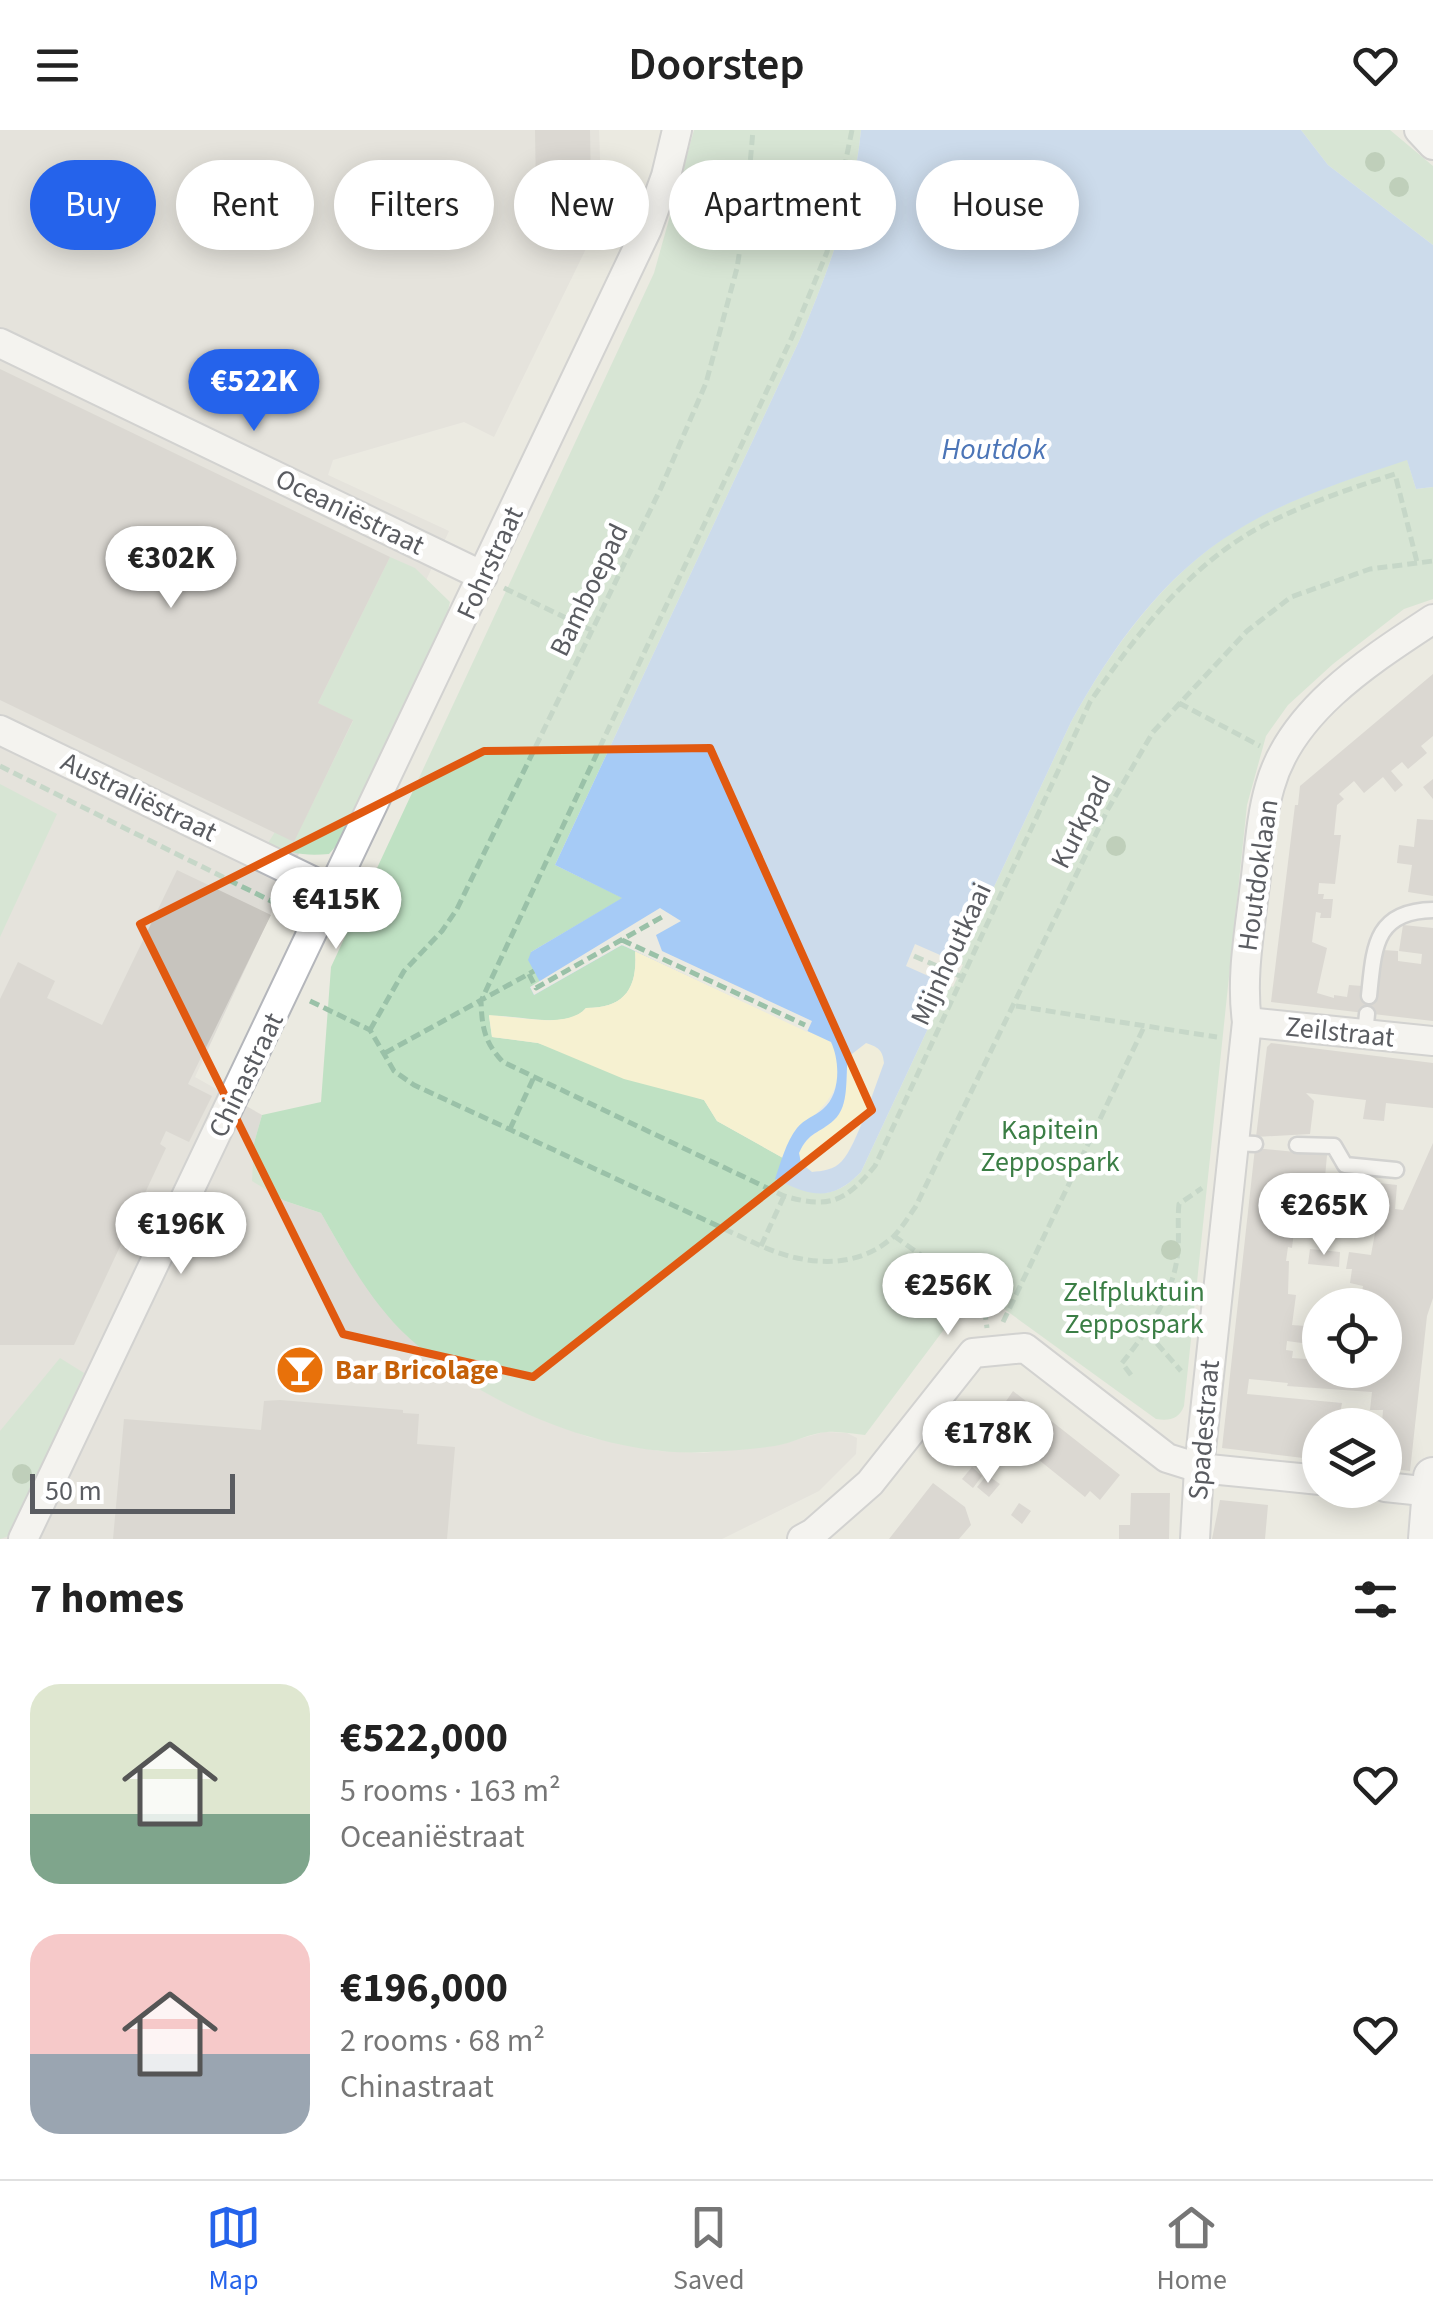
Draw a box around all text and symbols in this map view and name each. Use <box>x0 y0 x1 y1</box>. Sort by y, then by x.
text: Doorstep <box>628 33 805 97</box>
icon: menu <box>30 38 85 93</box>
icon: heart <box>1348 38 1403 93</box>
chip: Buy <box>30 160 156 250</box>
chip: Rent <box>176 160 314 250</box>
chip: Filters <box>334 160 494 250</box>
chip: New <box>514 160 649 250</box>
chip: Apartment <box>669 160 896 250</box>
chip: House <box>916 160 1079 250</box>
pin: €522K <box>184 349 324 434</box>
text: €522K <box>210 358 298 404</box>
water label: Houtdok <box>942 428 1047 471</box>
street label: Oceaniëstraat <box>269 459 432 566</box>
street label: Fohrstraat <box>446 499 534 626</box>
street label: Bamboepad <box>540 517 638 663</box>
pin: €302K <box>101 526 241 611</box>
text: €302K <box>127 535 215 581</box>
street label: Australiëstraat <box>54 742 224 852</box>
street label: Kurkpad <box>1041 769 1121 875</box>
street label: Houtdoklaan <box>1228 796 1288 954</box>
pin: €415K <box>266 867 406 952</box>
text: €415K <box>292 876 380 922</box>
street label: Mijnhoutkaai <box>900 876 1002 1032</box>
street label: Chinastraat <box>199 1005 294 1144</box>
street label: Zeilstraat <box>1284 1006 1397 1058</box>
park label: Kapitein Zeppospark <box>980 1110 1120 1182</box>
pin: €265K <box>1254 1173 1394 1258</box>
text: €265K <box>1280 1182 1368 1228</box>
pin: €196K <box>111 1192 251 1277</box>
text: €196K <box>137 1201 225 1247</box>
pin: €256K <box>878 1253 1018 1338</box>
text: €256K <box>904 1262 992 1308</box>
park label: Zelfpluktuin Zeppospark <box>1063 1272 1205 1344</box>
map controls <box>1302 1288 1402 1508</box>
button: locate <box>1302 1288 1402 1388</box>
bar icon: Bar Bricolage <box>274 1344 326 1396</box>
place label: Bar Bricolage <box>335 1350 499 1390</box>
street label: Spadestraat <box>1178 1358 1230 1502</box>
pin: €178K <box>918 1401 1058 1486</box>
button: layers <box>1302 1408 1402 1508</box>
text: €178K <box>944 1410 1032 1456</box>
scale bar <box>30 1469 235 1514</box>
text: 50 m <box>45 1471 102 1511</box>
text: 7 homes <box>30 1569 184 1629</box>
icon: filters <box>1348 1572 1403 1627</box>
text: €522,000 <box>340 1708 508 1768</box>
icon: home <box>110 1724 230 1844</box>
icon: heart <box>1348 1757 1403 1812</box>
text: 5 rooms · 163 m² <box>340 1768 561 1814</box>
text: Oceaniëstraat <box>340 1814 525 1860</box>
text: €196,000 <box>340 1958 508 2018</box>
icon: home <box>110 1974 230 2094</box>
icon: heart <box>1348 2007 1403 2062</box>
text: 2 rooms · 68 m² <box>340 2018 545 2064</box>
text: Chinastraat <box>340 2064 494 2110</box>
tab: Map <box>206 2200 261 2300</box>
tab: Saved <box>673 2200 744 2300</box>
tab: Home <box>1156 2200 1227 2300</box>

